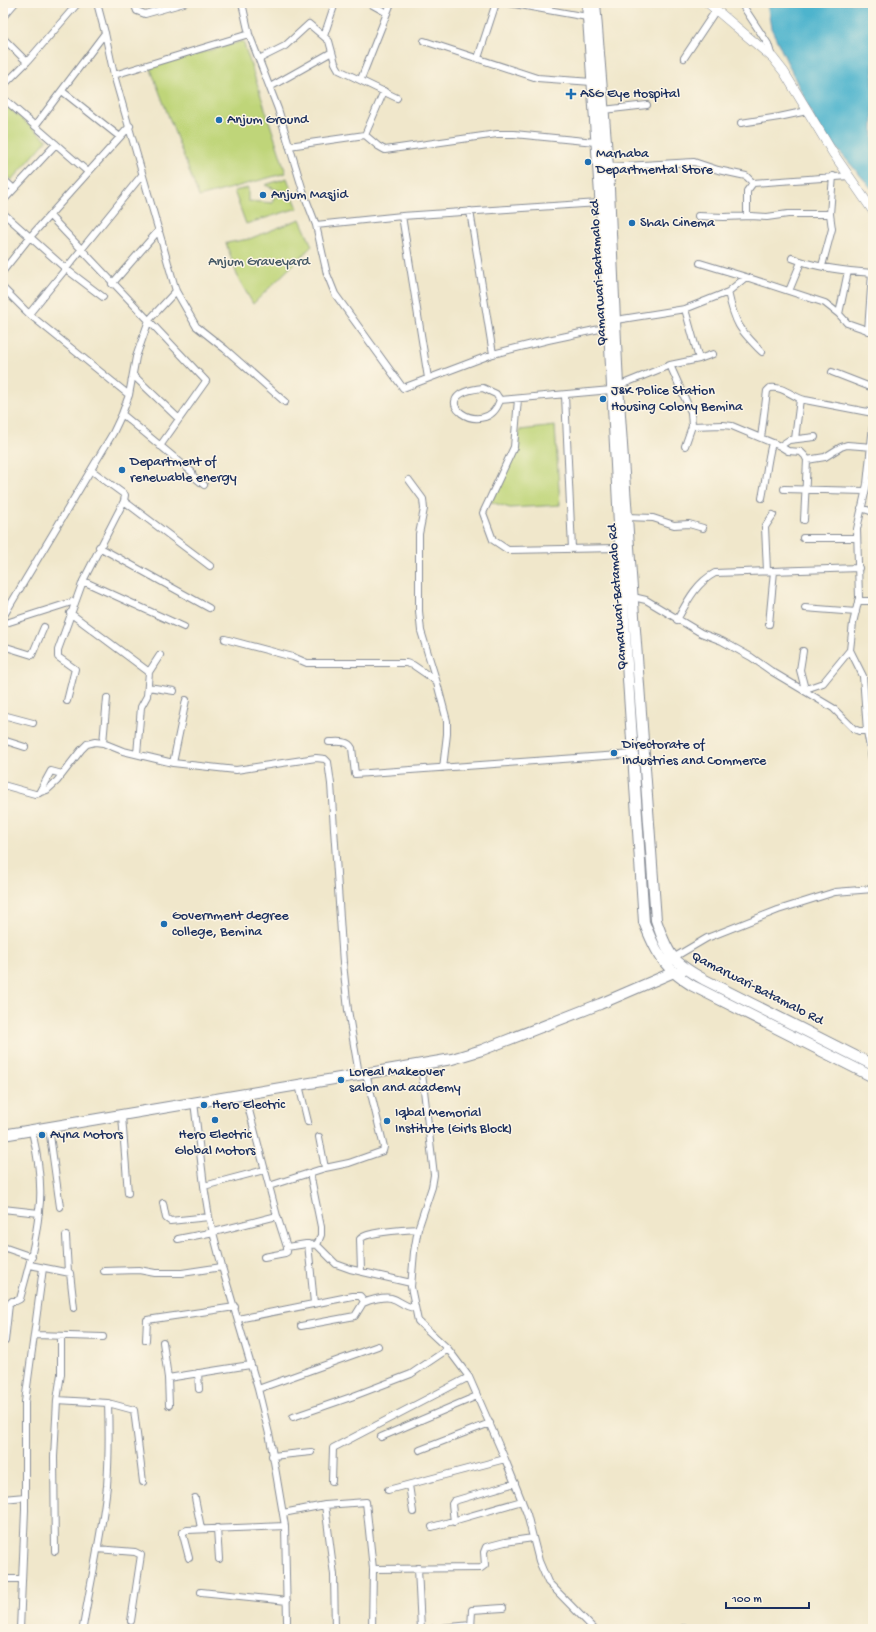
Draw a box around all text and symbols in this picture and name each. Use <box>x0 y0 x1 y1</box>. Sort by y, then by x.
place label: ASG Eye Hospital <box>580 86 680 103</box>
marker: ASG Eye Hospital <box>565 88 577 100</box>
place label: Anjum Ground <box>227 112 310 129</box>
marker: Anjum Ground <box>214 115 224 125</box>
place label: Marhaba Departmental Store <box>595 146 714 179</box>
marker: Marhaba Departmental Store <box>583 157 593 167</box>
place label: Anjum Masjid <box>271 187 350 204</box>
marker: Anjum Masjid <box>258 190 268 200</box>
street label: Qamarwari-Batamalo Rd <box>587 198 611 346</box>
place label: Shah Cinema <box>640 215 716 232</box>
marker: Shah Cinema <box>627 218 637 228</box>
park label: Anjum Graveyard <box>208 254 312 271</box>
place label: J&K Police Station Housing Colony Bemina <box>611 383 744 416</box>
marker: J&K Police Station Housing Colony Bemina <box>598 394 608 404</box>
place label: Department of renewable energy <box>129 454 237 487</box>
marker: Department of renewable energy <box>117 465 127 475</box>
street label: Qamarwari-Batamalo Rd <box>604 522 632 671</box>
place label: Directorate of Industries and Commerce <box>621 737 767 770</box>
marker: Directorate of Industries and Commerce <box>609 748 619 758</box>
place label: Government degree college, Bemina <box>172 908 290 941</box>
marker: Government degree college, Bemina <box>159 919 169 929</box>
street label: Qamarwari-Batamalo Rd <box>688 948 828 1031</box>
place label: Loreal Makeover salon and academy <box>349 1064 461 1097</box>
marker: Loreal Makeover salon and academy <box>336 1075 346 1085</box>
place label: Hero Electric <box>212 1097 286 1114</box>
marker: Hero Electric <box>199 1100 209 1110</box>
place label: Iqbal Memorial Institute (Girls Block) <box>395 1105 512 1138</box>
marker: Hero Electric Global Motors <box>210 1115 220 1125</box>
marker: Iqbal Memorial Institute (Girls Block) <box>382 1116 392 1126</box>
place label: Ayna Motors <box>50 1127 124 1144</box>
place label: Hero Electric Global Motors <box>175 1127 256 1160</box>
marker: Ayna Motors <box>37 1130 47 1140</box>
scale bar <box>726 1584 809 1610</box>
text: 100 m <box>731 1593 762 1607</box>

